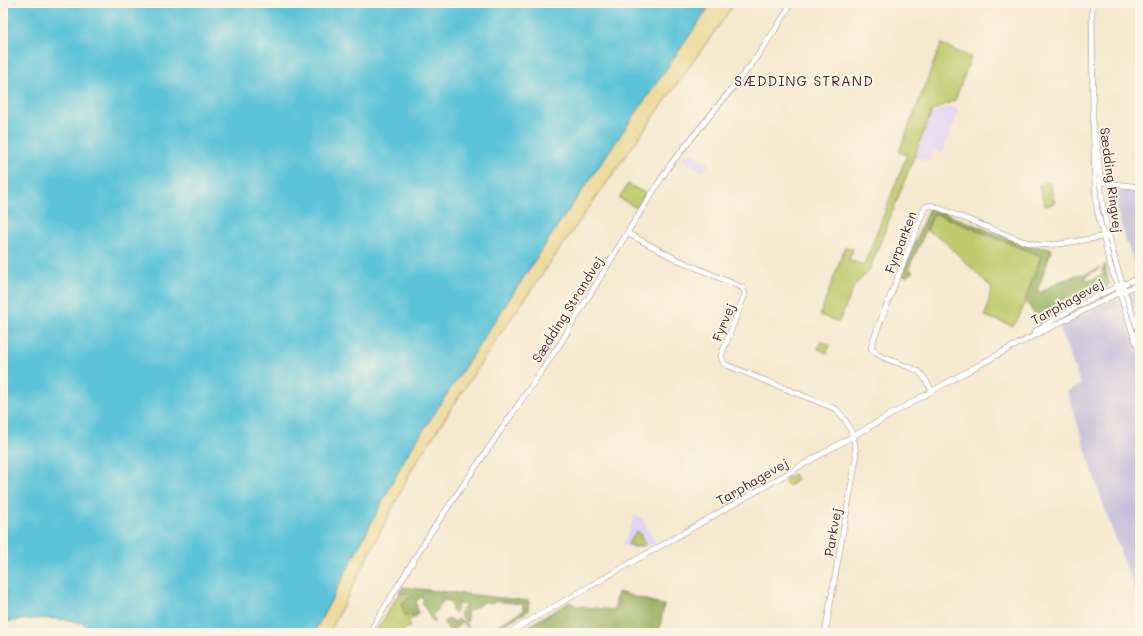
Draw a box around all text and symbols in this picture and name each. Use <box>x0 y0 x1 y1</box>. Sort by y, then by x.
district label: SÆDDING STRAND <box>734 71 874 90</box>
street label: Sædding Ringvej <box>1097 126 1127 234</box>
street label: Fyrparken <box>880 208 920 276</box>
street label: Sædding Strandvej <box>527 253 607 365</box>
street label: Tarphagevej <box>1028 274 1106 328</box>
street label: Fyrvej <box>708 300 738 344</box>
street label: Tarphagevej <box>713 454 791 508</box>
street label: Parkvej <box>819 507 845 557</box>

